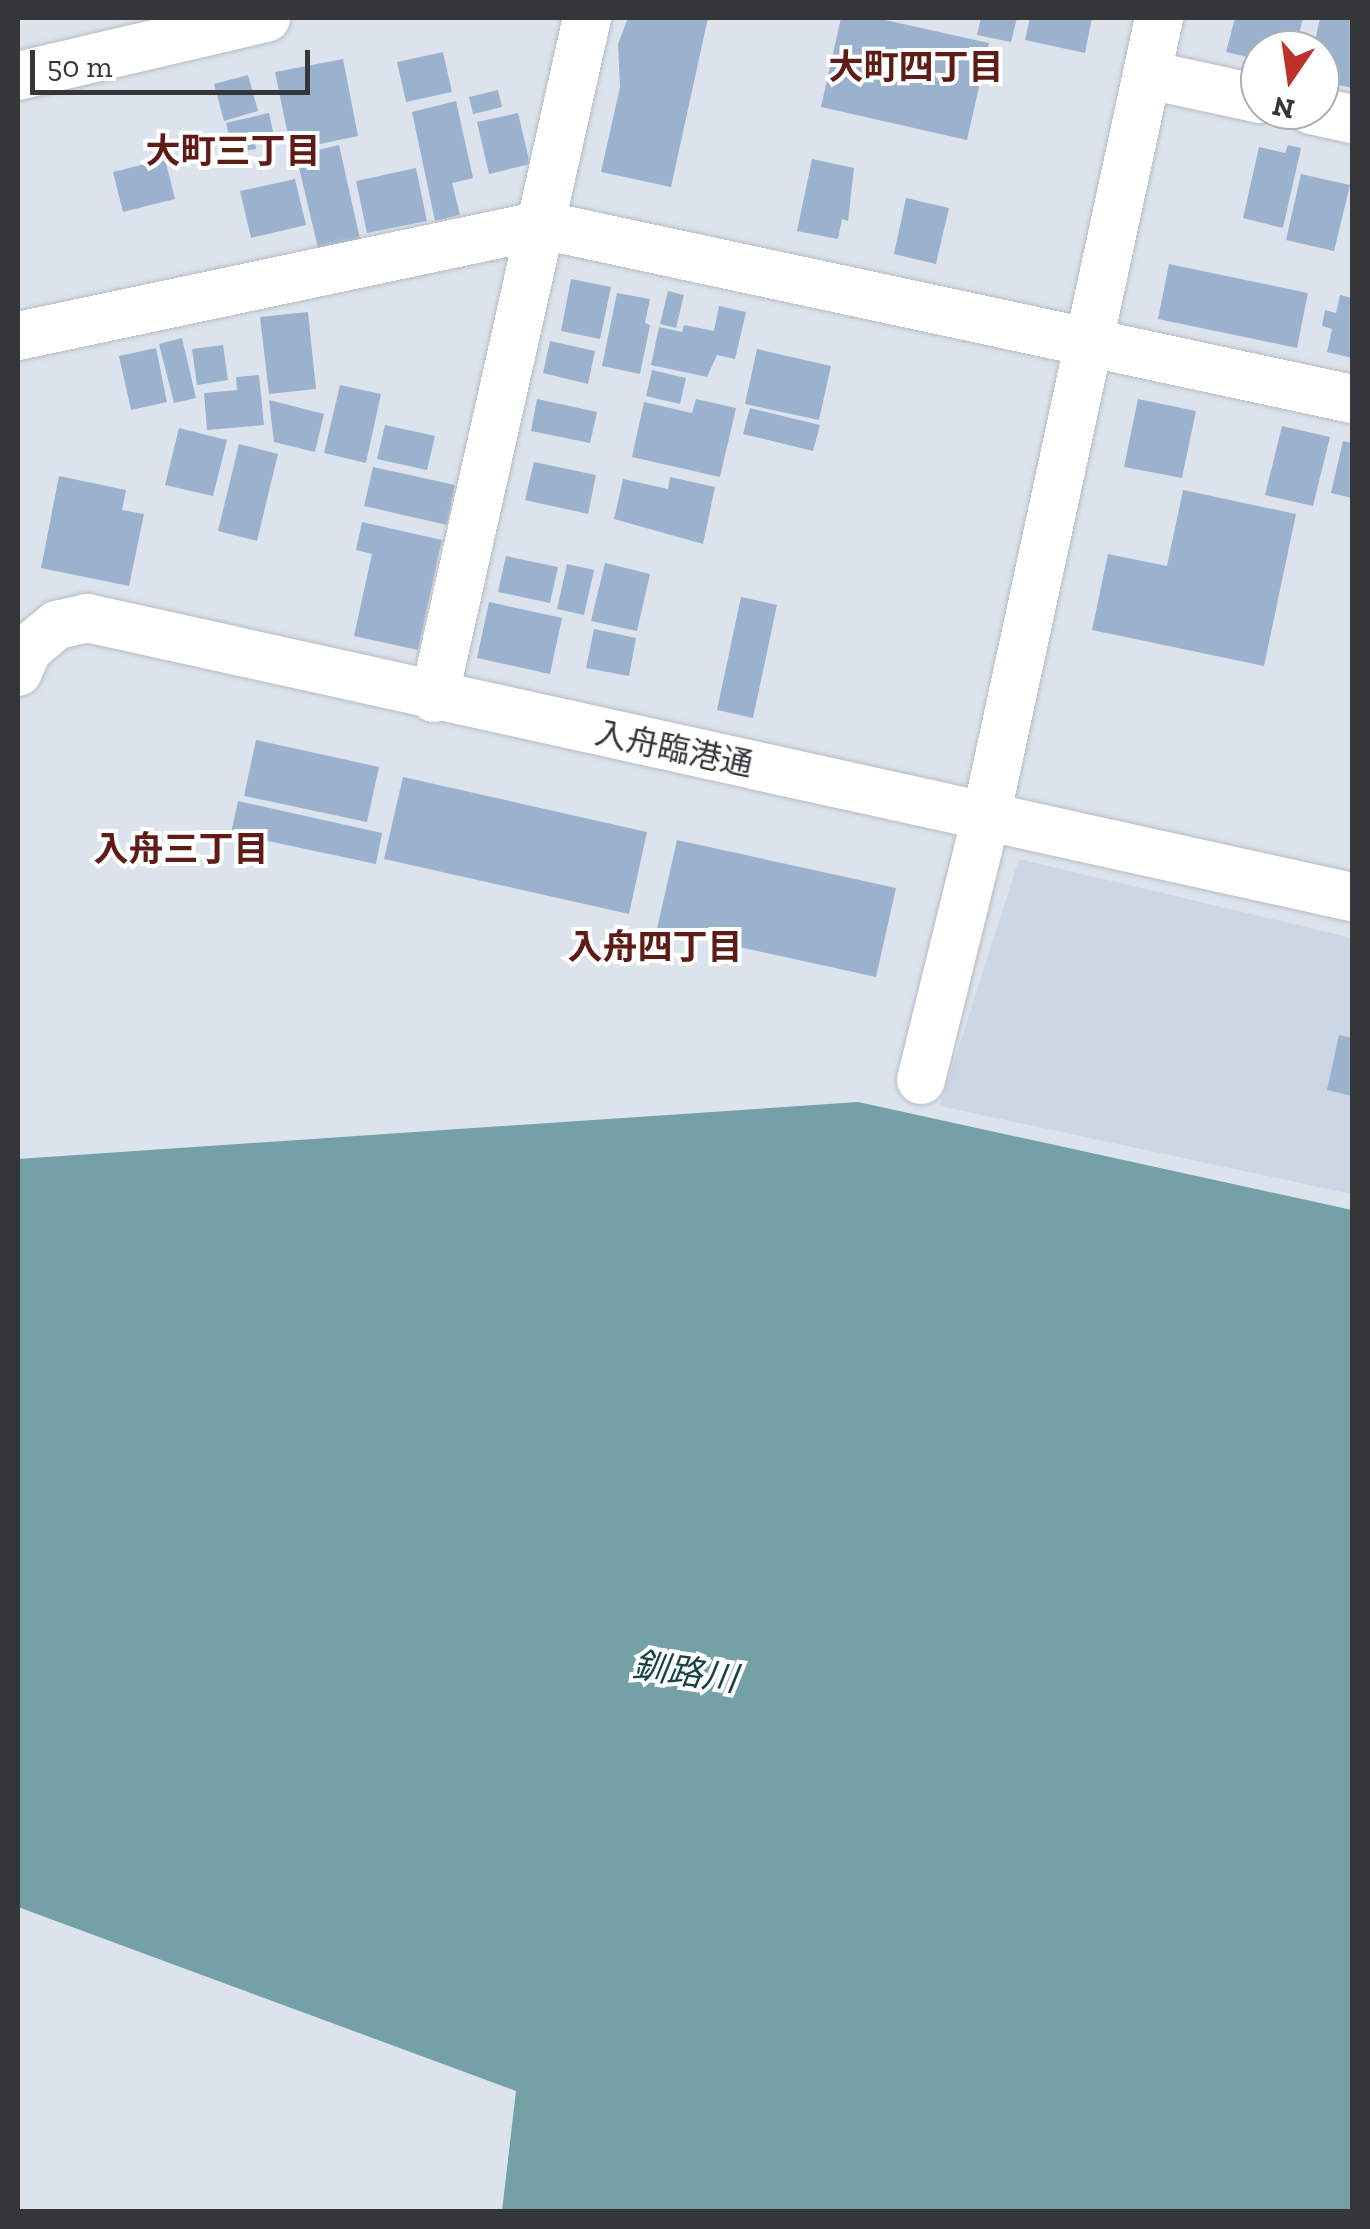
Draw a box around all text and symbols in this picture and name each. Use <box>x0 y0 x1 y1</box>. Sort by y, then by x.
scale bar <box>35 30 315 92</box>
north arrow <box>1240 30 1340 130</box>
district label: 大町四丁目 <box>829 46 1003 88</box>
text: 50 m <box>47 49 112 85</box>
text: N <box>1270 89 1298 126</box>
district label: 大町三丁目 <box>146 130 320 172</box>
street label: 入舟臨港通 <box>592 714 756 784</box>
district label: 入舟三丁目 <box>94 828 268 870</box>
district label: 入舟四丁目 <box>568 926 742 968</box>
water label: 釧路川 <box>630 1644 740 1700</box>

